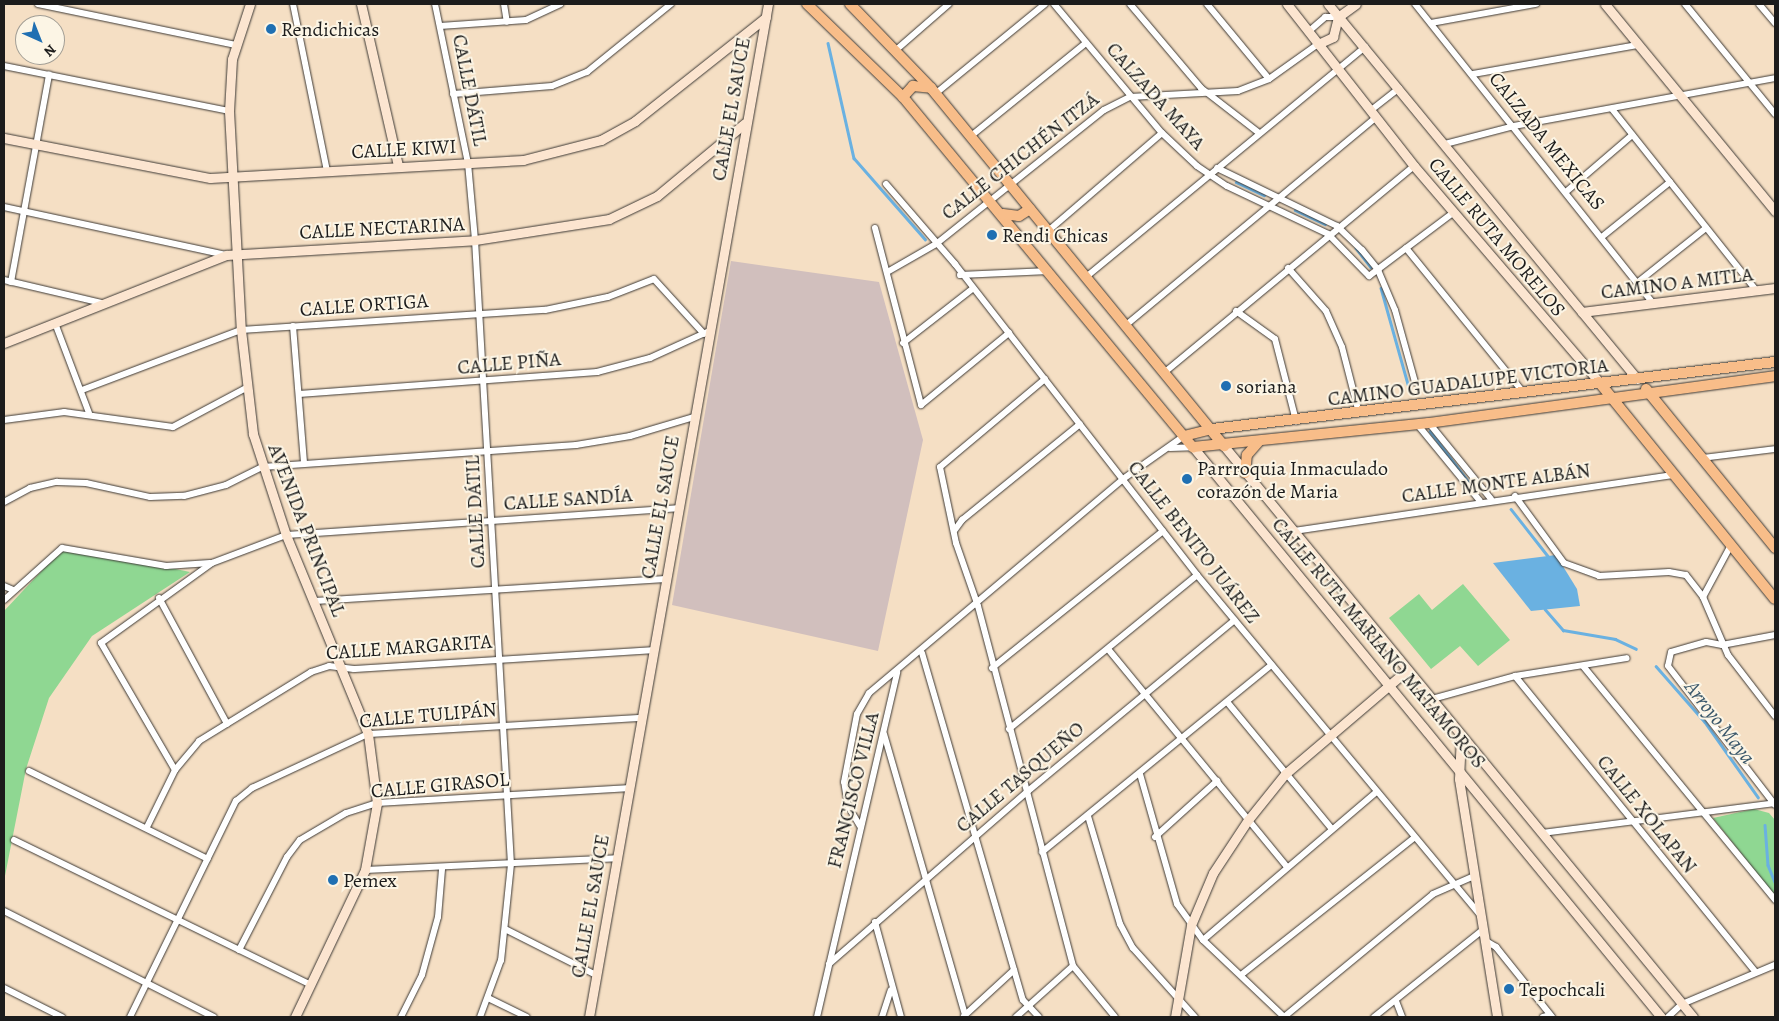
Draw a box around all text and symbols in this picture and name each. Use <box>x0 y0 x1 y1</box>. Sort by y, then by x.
north arrow <box>15 15 65 65</box>
place label: Rendichicas <box>281 17 379 41</box>
marker: Rendichicas <box>265 23 277 35</box>
street label: CALLE DÁTIL <box>447 32 493 148</box>
street label: CALLE EL SAUCE <box>707 35 755 183</box>
street label: CALZADA MAYA <box>1101 37 1211 155</box>
text: N <box>40 40 60 61</box>
street label: CALZADA MEXICAS <box>1484 67 1610 215</box>
street label: CALLE CHICHÉN ITZÁ <box>937 87 1103 225</box>
street label: CALLE KIWI <box>351 134 457 164</box>
street label: CALLE RUTA MORELOS <box>1423 153 1571 321</box>
street label: CALLE NECTARINA <box>299 212 465 244</box>
place label: Rendi Chicas <box>1002 223 1108 247</box>
marker: Rendi Chicas <box>986 229 998 241</box>
street label: CAMINO A MITLA <box>1600 262 1754 304</box>
street label: CALLE ORTIGA <box>299 289 429 321</box>
street label: CALLE PIÑA <box>456 347 562 379</box>
street label: CAMINO GUADALUPE VICTORIA <box>1326 353 1610 411</box>
place label: soriana <box>1236 374 1297 398</box>
marker: soriana <box>1220 380 1232 392</box>
street label: CALLE EL SAUCE <box>636 433 684 581</box>
street label: AVENIDA PRINCIPAL <box>263 440 351 620</box>
street label: CALLE DÁTIL <box>460 455 490 569</box>
street label: CALLE BENITO JUÁREZ <box>1123 456 1265 628</box>
place label: Parrroquia Inmaculado corazón de Maria <box>1197 456 1388 503</box>
street label: CALLE MONTE ALBÁN <box>1400 458 1592 508</box>
marker: Parrroquia Inmaculado corazón de Maria <box>1181 473 1193 485</box>
street label: CALLE SANDÍA <box>503 483 633 515</box>
street label: CALLE RUTA MARIANO MATAMOROS <box>1267 513 1491 773</box>
street label: CALLE MARGARITA <box>325 629 493 665</box>
water label: Arroyo Maya <box>1679 675 1761 769</box>
street label: CALLE TULIPÁN <box>358 697 498 733</box>
street label: FRANCISCO VILLA <box>822 709 884 871</box>
street label: CALLE TASQUEÑO <box>951 716 1089 838</box>
street label: CALLE XOLAPAN <box>1592 750 1702 878</box>
street label: CALLE GIRASOL <box>370 767 510 803</box>
street label: CALLE EL SAUCE <box>566 832 614 980</box>
place label: Pemex <box>343 868 397 892</box>
marker: Pemex <box>327 874 339 886</box>
place label: Tepochcali <box>1519 977 1605 1001</box>
marker: Tepochcali <box>1503 983 1515 995</box>

